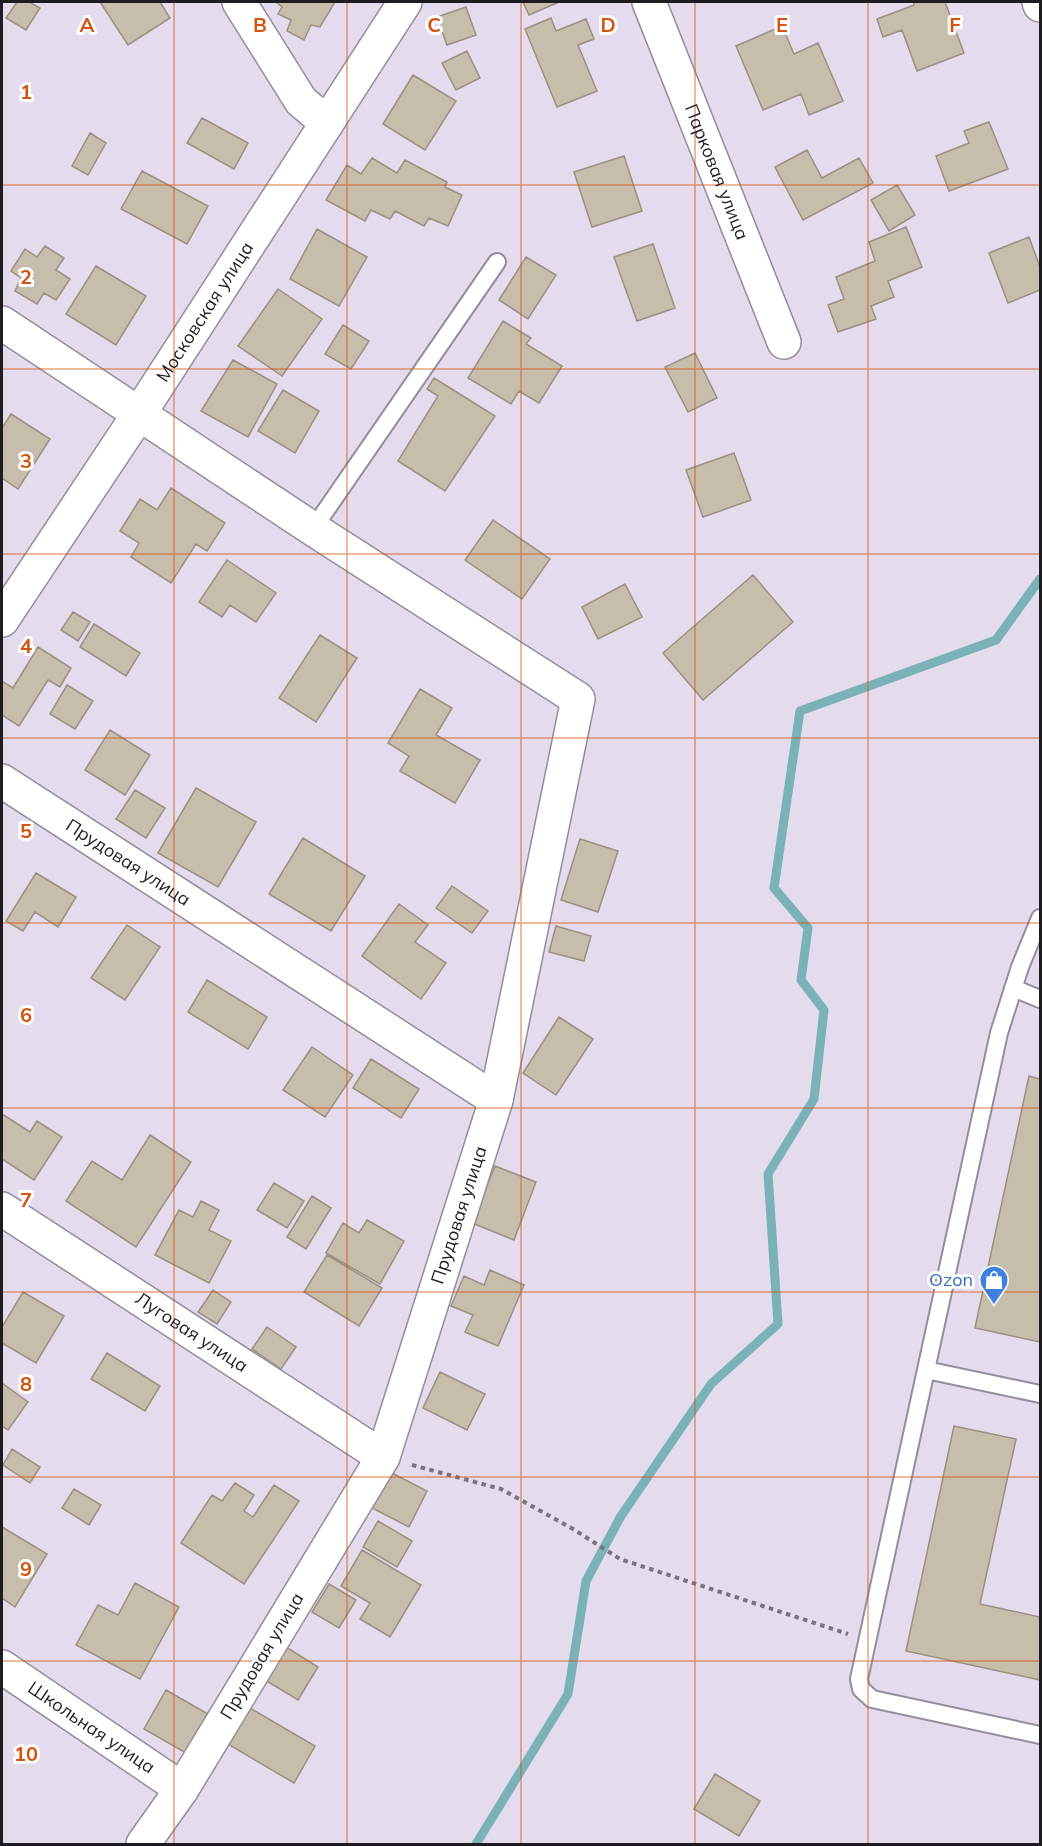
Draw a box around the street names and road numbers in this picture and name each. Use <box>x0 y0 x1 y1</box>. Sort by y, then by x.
street label: Парковая улица <box>680 101 754 243</box>
street label: Московская улица <box>151 237 258 386</box>
street label: Прудовая улица <box>62 813 195 911</box>
street label: Прудовая улица <box>425 1143 492 1287</box>
street label: Луговая улица <box>131 1287 252 1377</box>
street label: Прудовая улица <box>215 1588 308 1723</box>
street label: Школьная улица <box>24 1676 160 1778</box>

